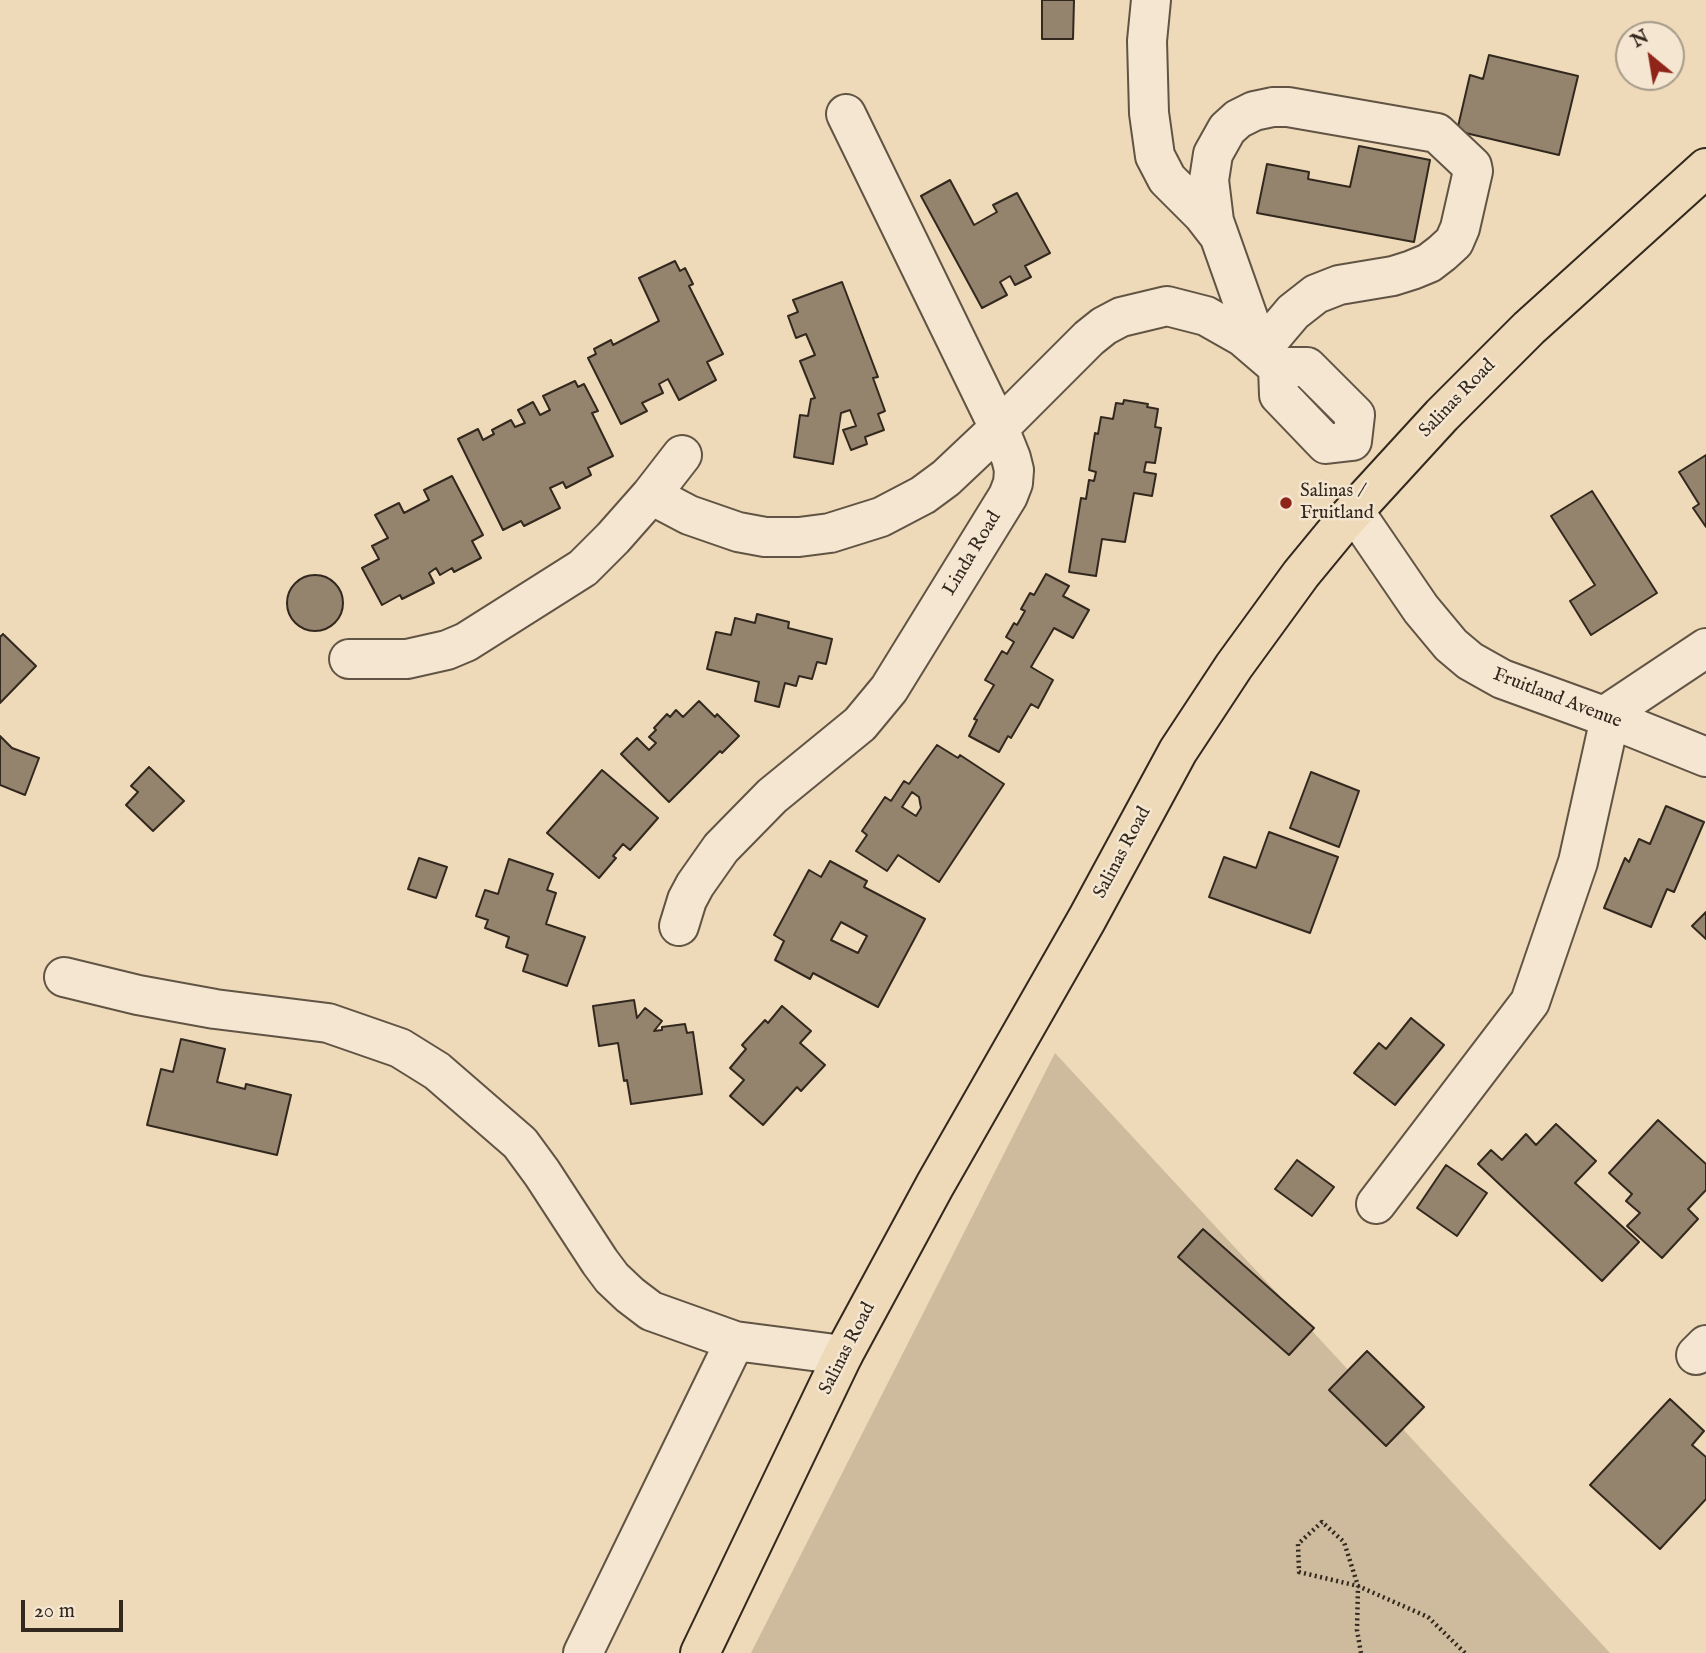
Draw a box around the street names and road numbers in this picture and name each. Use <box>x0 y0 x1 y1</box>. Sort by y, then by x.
street label: Salinas Road <box>1415 355 1501 443</box>
street label: Linda Road <box>939 508 1007 600</box>
street label: Fruitland Avenue <box>1489 664 1625 734</box>
street label: Salinas Road <box>1089 803 1157 903</box>
street label: Salinas Road <box>815 1299 881 1399</box>

